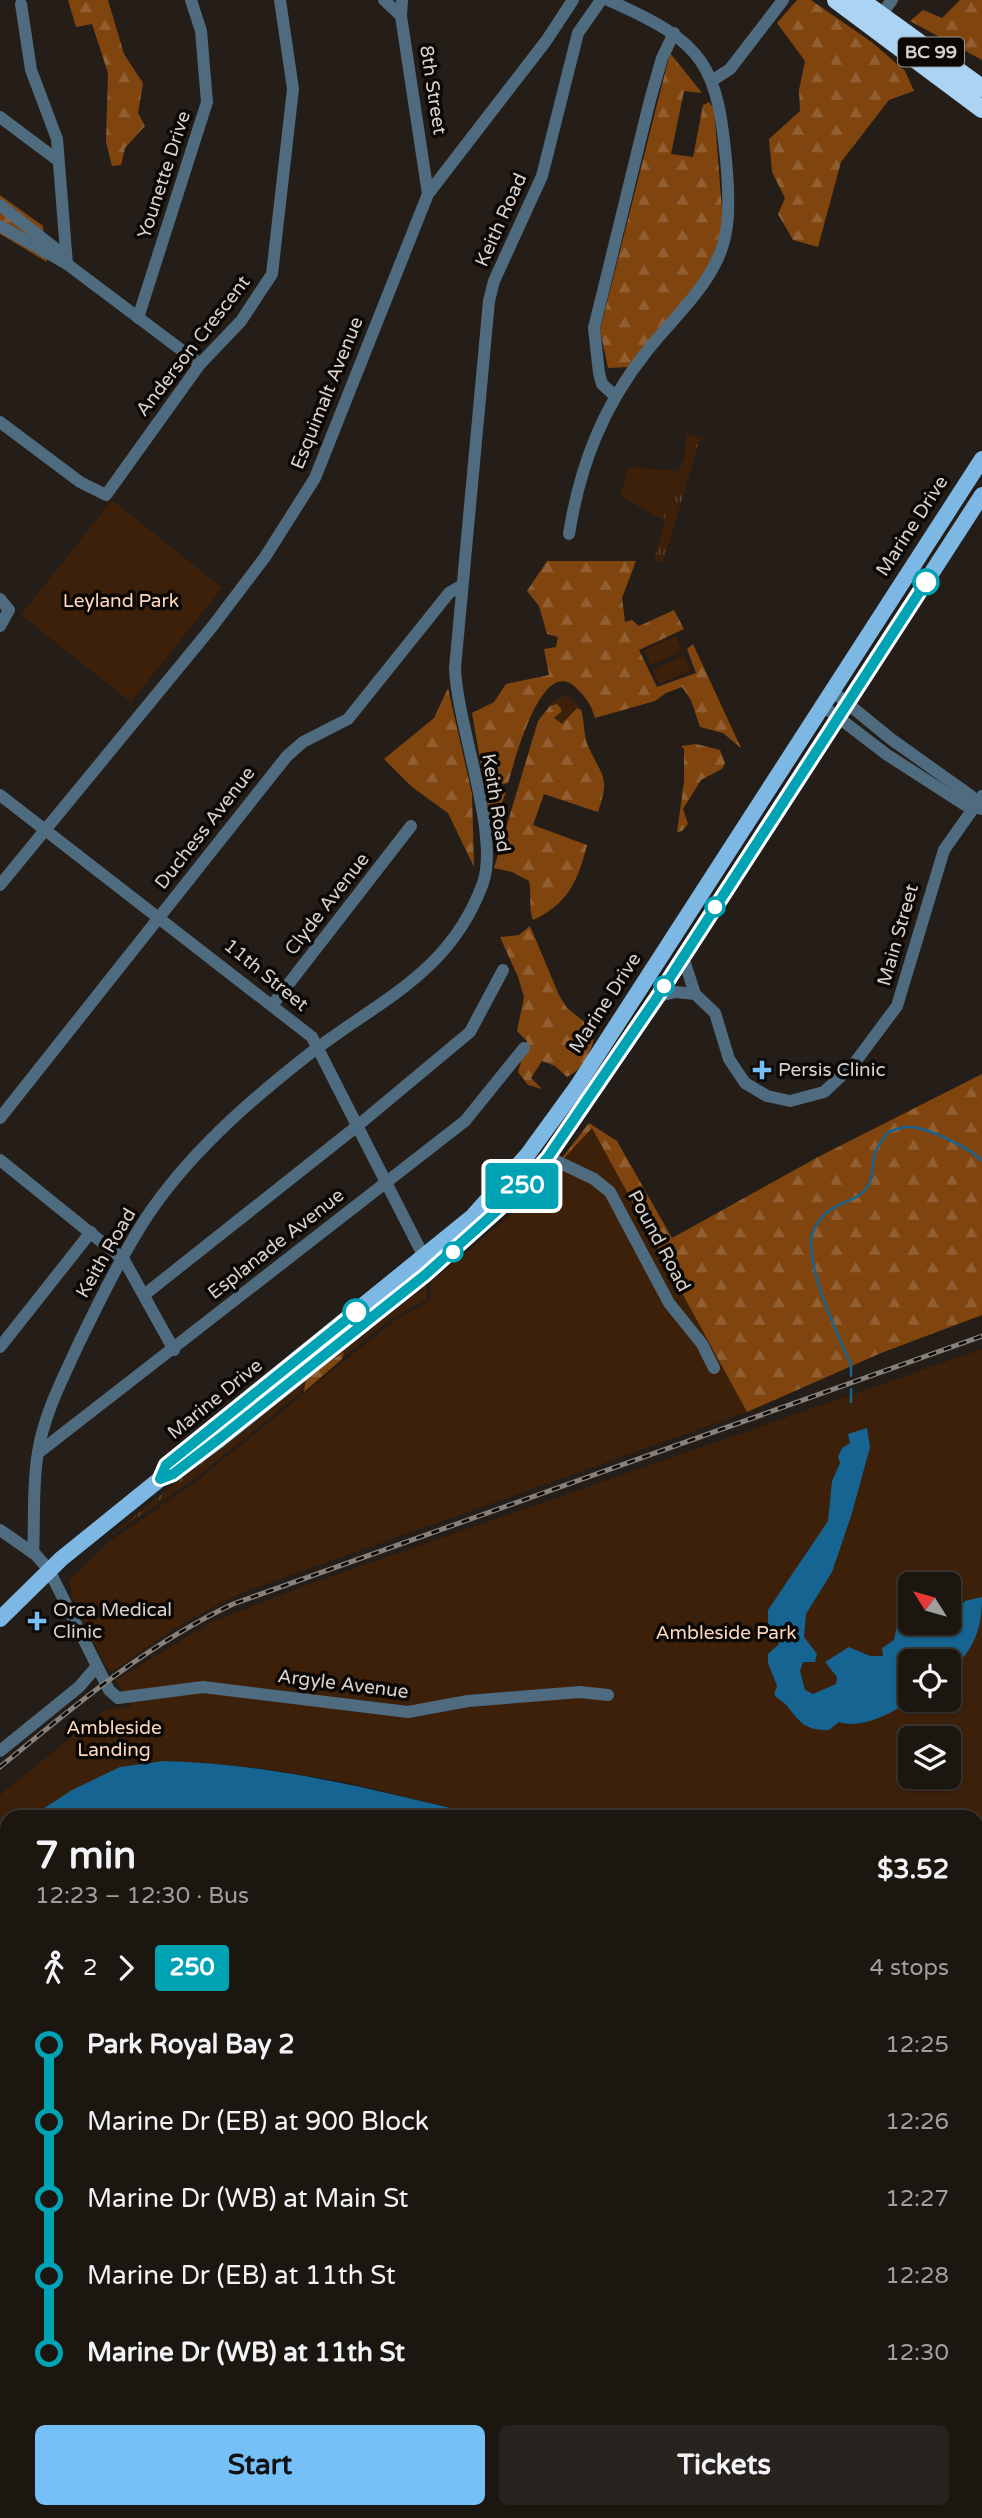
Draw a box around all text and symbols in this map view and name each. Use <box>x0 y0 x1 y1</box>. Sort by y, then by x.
road number: BC 99 <box>898 38 964 66</box>
street label: 8th Street <box>415 44 451 136</box>
street label: Younette Drive <box>133 108 195 242</box>
street label: Keith Road <box>471 170 531 270</box>
street label: Anderson Crescent <box>131 271 255 421</box>
street label: Esquimalt Avenue <box>286 314 368 472</box>
street label: Marine Drive <box>871 472 953 580</box>
unlabelled marker <box>913 569 939 595</box>
park label: Leyland Park <box>63 590 179 612</box>
street label: Keith Road <box>477 752 515 854</box>
street label: Duchess Avenue <box>150 762 260 894</box>
street label: Clyde Avenue <box>280 848 374 960</box>
street label: Main Street <box>873 882 923 988</box>
unlabelled marker <box>705 897 725 917</box>
street label: 11th Street <box>219 934 313 1016</box>
street label: Marine Drive <box>564 949 646 1057</box>
unlabelled marker <box>654 976 674 996</box>
place label: Persis Clinic <box>778 1059 886 1081</box>
marker: Persis Clinic <box>752 1060 772 1080</box>
line badge: 250 <box>482 1163 562 1209</box>
text: 250 <box>499 1171 545 1200</box>
street label: Esplanade Avenue <box>204 1184 348 1304</box>
street label: Pound Road <box>623 1186 695 1296</box>
street label: Keith Road <box>72 1204 140 1302</box>
unlabelled marker <box>443 1242 463 1262</box>
unlabelled marker <box>343 1299 369 1325</box>
street label: Marine Drive <box>163 1354 267 1444</box>
north arrow <box>898 1572 961 1634</box>
map controls <box>898 1572 961 1789</box>
place label: Orca Medical Clinic <box>53 1599 172 1643</box>
marker: Orca Medical Clinic <box>27 1611 47 1631</box>
park label: Ambleside Park <box>655 1622 797 1644</box>
button: locate <box>898 1649 961 1712</box>
street label: Argyle Avenue <box>276 1665 410 1703</box>
park label: Ambleside Landing <box>66 1717 162 1761</box>
button: layers <box>898 1726 961 1789</box>
text: 7 min <box>35 1833 136 1879</box>
text: $3.52 <box>877 1854 949 1885</box>
text: 12:23 – 12:30 · Bus <box>35 1882 249 1910</box>
icon: walk <box>35 1949 73 1987</box>
icon: forward <box>107 1949 145 1987</box>
text: 250 <box>169 1953 215 1982</box>
text: 2 <box>83 1954 97 1982</box>
text: 4 stops <box>869 1954 949 1982</box>
text: Park Royal Bay 2 <box>87 2029 295 2060</box>
text: 12:25 <box>885 2031 949 2059</box>
text: Marine Dr (EB) at 900 Block <box>87 2106 429 2137</box>
text: 12:26 <box>885 2108 949 2136</box>
text: Marine Dr (WB) at Main St <box>87 2183 409 2214</box>
text: 12:27 <box>885 2185 949 2213</box>
text: Marine Dr (EB) at 11th St <box>87 2260 396 2291</box>
text: 12:28 <box>885 2262 949 2290</box>
text: Marine Dr (WB) at 11th St <box>87 2337 405 2368</box>
text: 12:30 <box>885 2339 949 2367</box>
button: Start <box>35 2425 485 2505</box>
button: Tickets <box>499 2425 949 2505</box>

